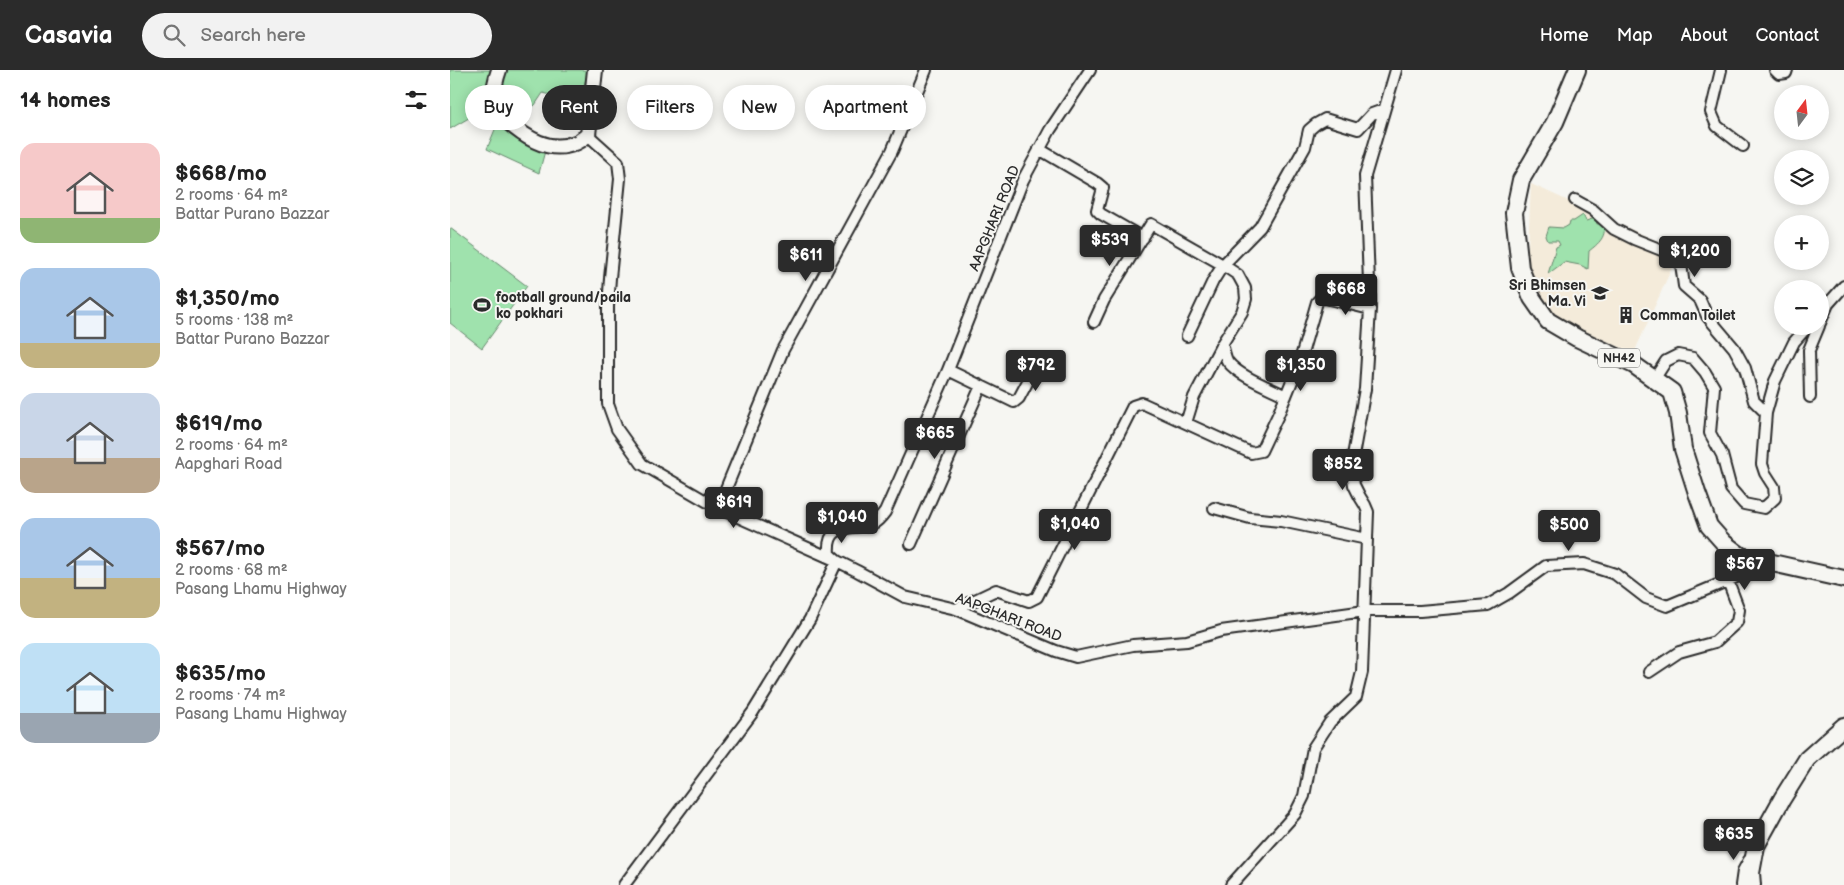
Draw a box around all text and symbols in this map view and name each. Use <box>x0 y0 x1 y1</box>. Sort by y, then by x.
search box <box>142 13 492 58</box>
text: Casavia <box>25 21 112 50</box>
icon: search <box>160 21 188 49</box>
text: Search here <box>200 24 306 47</box>
text: Home <box>1540 25 1589 46</box>
text: Map <box>1617 25 1653 46</box>
text: About <box>1681 25 1728 46</box>
text: Contact <box>1756 25 1819 46</box>
chip: Buy <box>465 85 532 130</box>
chip: Rent <box>542 85 617 130</box>
chip: Filters <box>627 85 713 130</box>
chip: New <box>723 85 795 130</box>
chip: Apartment <box>805 85 926 130</box>
north arrow <box>1774 85 1829 140</box>
map controls <box>1774 85 1829 335</box>
icon: filters <box>402 86 430 114</box>
text: 14 homes <box>20 88 111 113</box>
button: layers <box>1774 150 1829 205</box>
text: $668/mo <box>175 161 267 186</box>
icon: home <box>60 163 120 223</box>
street label: AAPGHARI ROAD <box>966 163 1023 273</box>
text: 2 rooms · 64 m² <box>175 186 288 205</box>
text: Battar Purano Bazzar <box>175 205 329 224</box>
button: + <box>1774 215 1829 270</box>
pin: $539 <box>1080 224 1140 267</box>
text: $539 <box>1091 231 1129 250</box>
pin: $1,200 <box>1654 236 1736 278</box>
pin: $611 <box>776 240 836 282</box>
text: $1,200 <box>1670 242 1720 261</box>
text: $611 <box>789 246 823 265</box>
pin: $668 <box>1316 274 1376 316</box>
place label: Sri Bhimsen Ma. Vi <box>1509 277 1586 310</box>
text: $668 <box>1326 280 1366 299</box>
button: − <box>1774 280 1829 335</box>
school or university icon: Sri Bhimsen Ma. Vi <box>1590 283 1610 303</box>
text: $1,350/mo <box>175 286 280 311</box>
icon: home <box>60 288 120 348</box>
place label: football ground/paila ko pokhari <box>496 289 631 322</box>
sports icon: football ground/paila ko pokhari <box>472 295 492 315</box>
building icon: Comman Toilet <box>1616 305 1636 325</box>
place label: Comman Toilet <box>1640 307 1736 324</box>
text: 5 rooms · 138 m² <box>175 311 294 330</box>
text: Battar Purano Bazzar <box>175 330 329 349</box>
road number: NH42 <box>1598 348 1640 368</box>
pin: $792 <box>1006 350 1066 392</box>
pin: $1,350 <box>1260 350 1342 392</box>
text: $792 <box>1017 356 1055 375</box>
text: $1,350 <box>1276 356 1326 375</box>
text: $619/mo <box>175 411 262 436</box>
icon: home <box>60 413 120 473</box>
pin: $665 <box>905 418 965 460</box>
text: $665 <box>915 424 955 443</box>
text: 2 rooms · 64 m² <box>175 436 288 455</box>
pin: $852 <box>1313 448 1373 491</box>
text: Aapghari Road <box>175 455 282 474</box>
text: $852 <box>1324 455 1362 474</box>
pin: $619 <box>704 486 764 529</box>
text: $619 <box>716 493 752 512</box>
pin: $1,040 <box>801 502 883 544</box>
text: $1,040 <box>817 508 867 527</box>
pin: $1,040 <box>1034 508 1116 551</box>
pin: $500 <box>1539 510 1599 552</box>
text: $1,040 <box>1050 515 1100 534</box>
text: $500 <box>1549 516 1589 535</box>
text: $567/mo <box>175 536 265 561</box>
icon: home <box>60 538 120 598</box>
pin: $567 <box>1715 548 1775 591</box>
text: $567 <box>1726 555 1764 574</box>
text: 2 rooms · 68 m² <box>175 561 288 580</box>
text: Pasang Lhamu Highway <box>175 580 347 599</box>
street label: AAPGHARI ROAD <box>953 589 1064 646</box>
text: $635/mo <box>175 661 266 686</box>
icon: home <box>60 663 120 723</box>
text: 2 rooms · 74 m² <box>175 686 286 705</box>
text: Pasang Lhamu Highway <box>175 705 347 724</box>
pin: $635 <box>1704 818 1764 861</box>
text: $635 <box>1715 825 1753 844</box>

